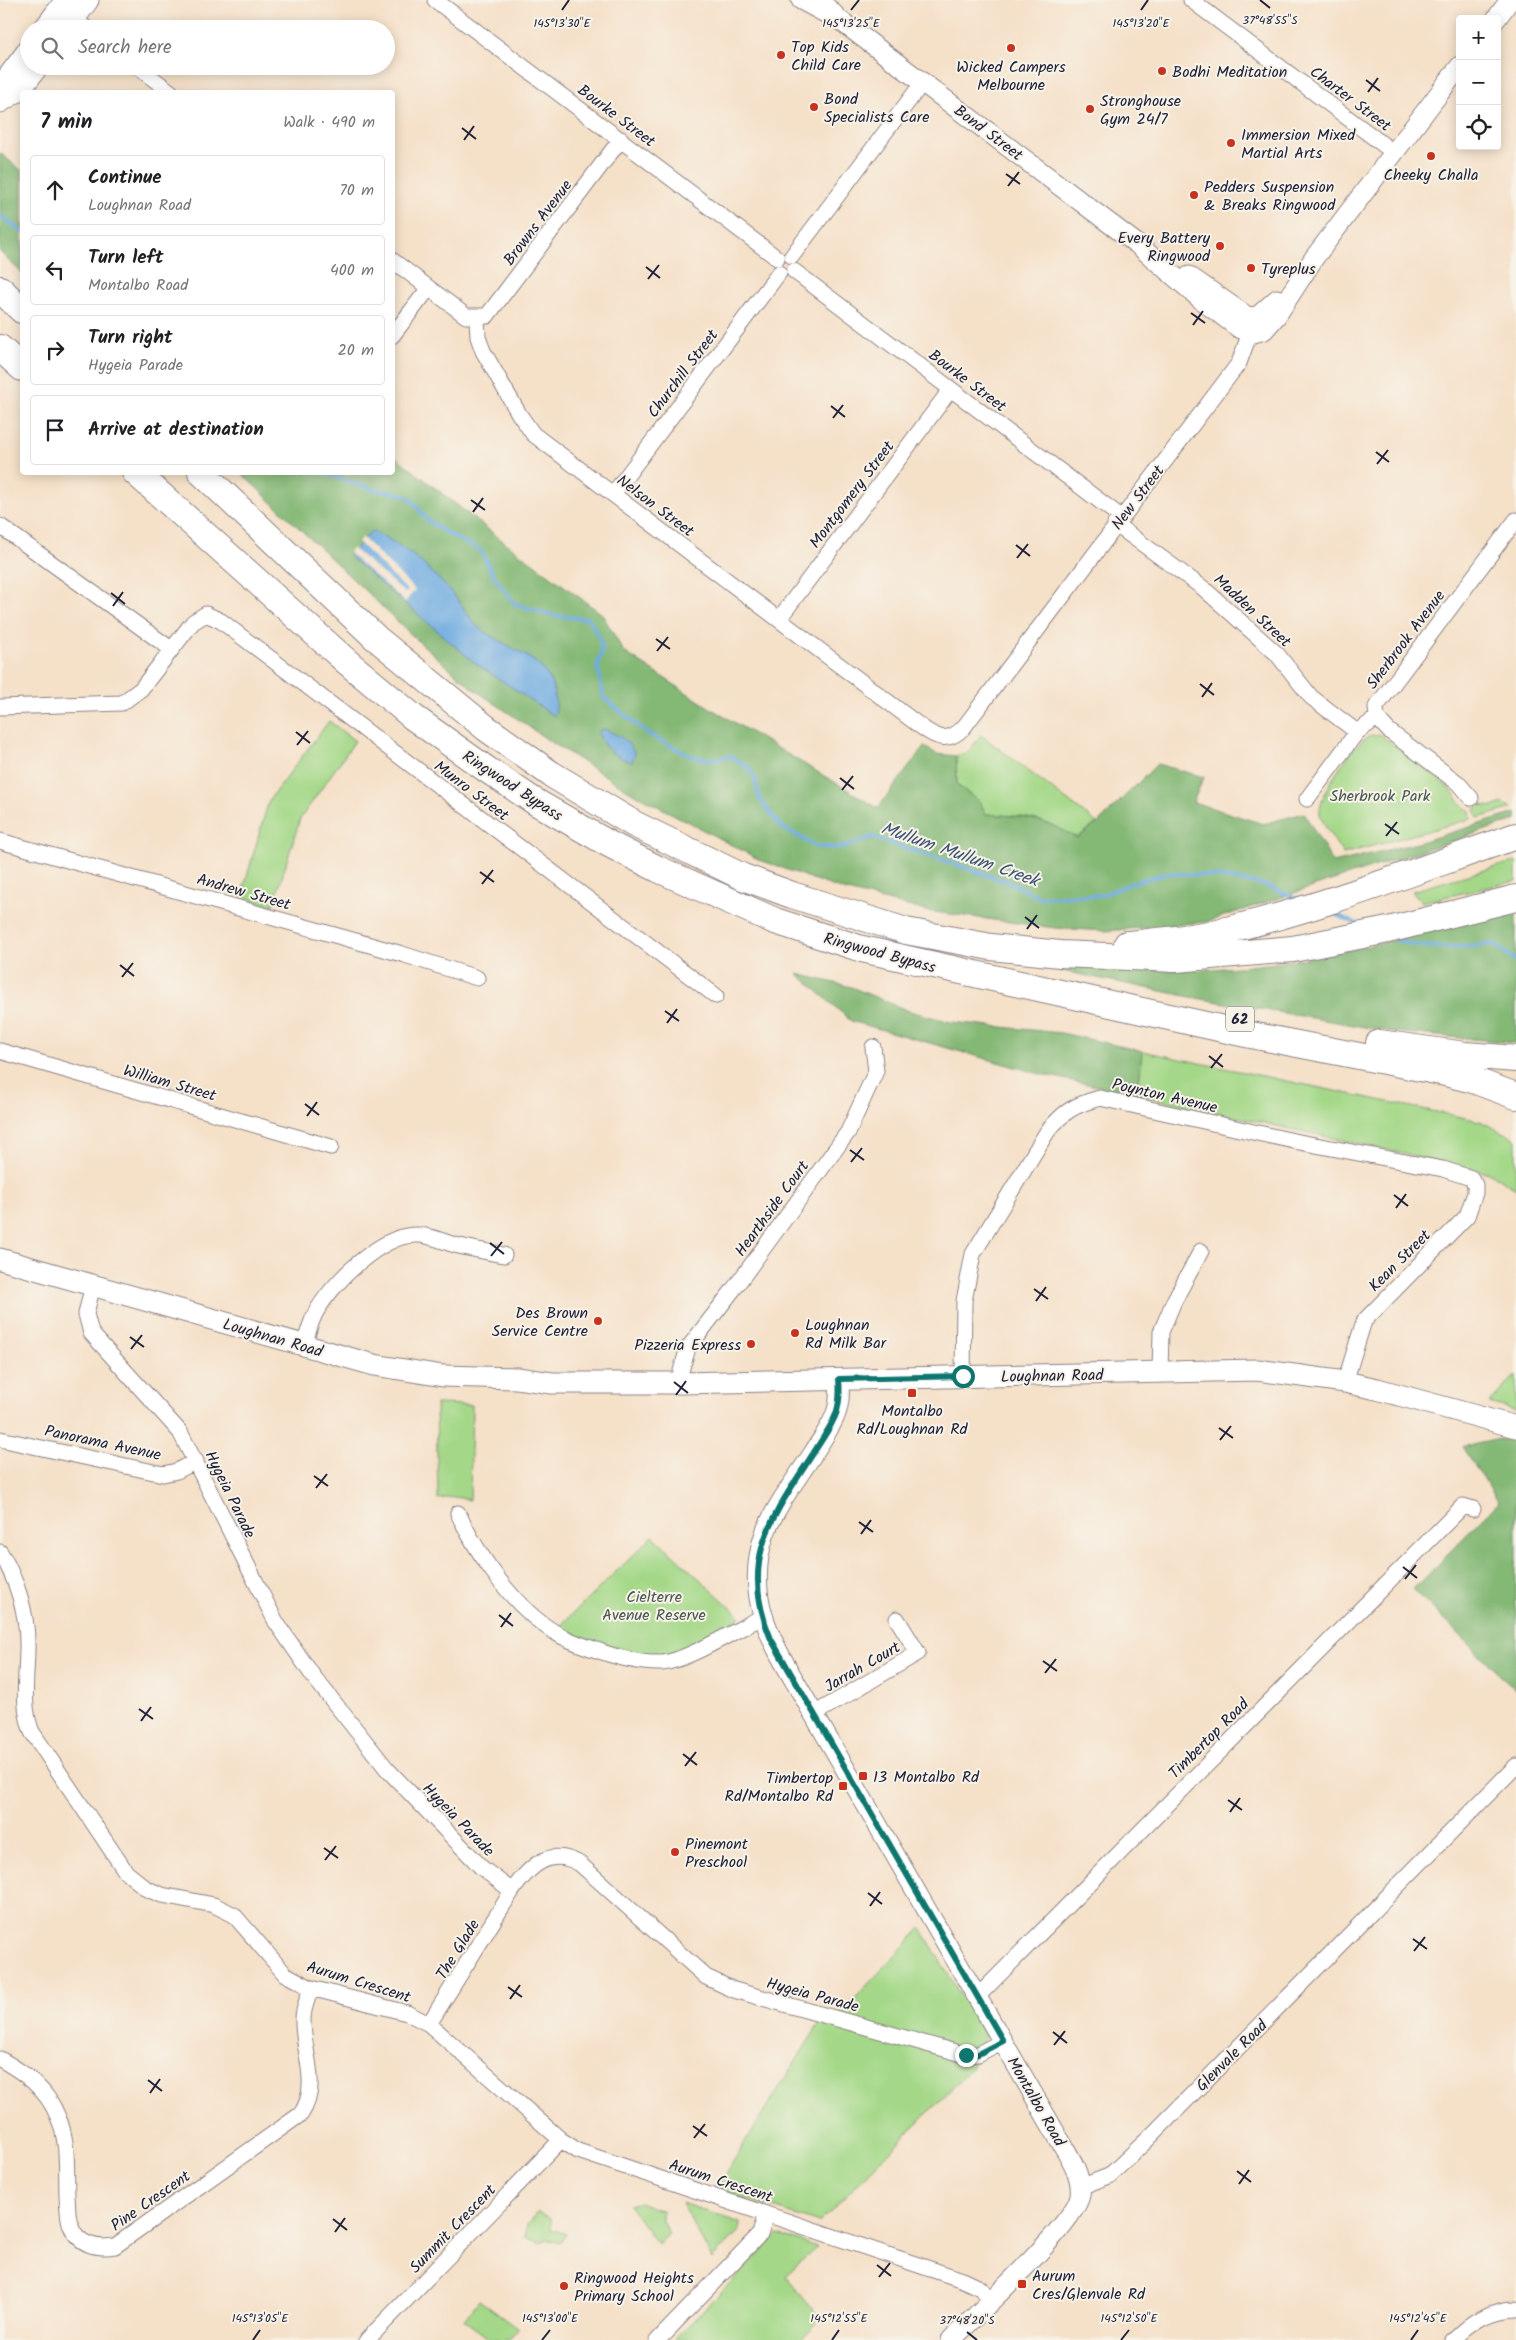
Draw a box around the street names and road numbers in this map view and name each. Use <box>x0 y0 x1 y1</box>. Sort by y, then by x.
street label: Charter Street <box>1304 60 1397 139</box>
street label: Bourke Street <box>572 78 661 154</box>
street label: Bond Street <box>948 99 1029 168</box>
street label: Browns Avenue <box>497 174 579 271</box>
street label: Churchill Street <box>641 324 725 424</box>
street label: Bourke Street <box>923 343 1012 419</box>
street label: Montgomery Street <box>803 435 902 554</box>
street label: New Street <box>1105 459 1171 536</box>
street label: Nelson Street <box>611 469 700 544</box>
street label: Madden Street <box>1207 568 1297 654</box>
street label: Sherbrook Avenue <box>1360 585 1452 695</box>
street label: Ringwood Bypass <box>457 744 568 828</box>
street label: Munro Street <box>428 755 515 828</box>
street label: Andrew Street <box>194 867 294 918</box>
street label: Ringwood Bypass <box>821 926 939 981</box>
road number: 62 <box>1226 1006 1254 1032</box>
street label: William Street <box>120 1058 220 1109</box>
street label: Poynton Avenue <box>1109 1072 1220 1121</box>
street label: Hearthside Court <box>729 1155 816 1262</box>
street label: Kean Street <box>1363 1223 1438 1298</box>
street label: Loughnan Road <box>220 1312 326 1365</box>
street label: Loughnan Road <box>1000 1363 1105 1390</box>
street label: Panorama Avenue <box>42 1419 163 1468</box>
street label: Hygeia Parade <box>198 1447 262 1543</box>
street label: Jarrah Court <box>820 1635 906 1699</box>
street label: Timbertop Road <box>1163 1692 1256 1785</box>
street label: Hygeia Parade <box>416 1777 500 1863</box>
street label: The Glade <box>430 1915 487 1985</box>
street label: Aurum Crescent <box>303 1955 414 2010</box>
street label: Hygeia Parade <box>764 1971 862 2020</box>
street label: Glenvale Road <box>1190 2014 1275 2098</box>
street label: Montalbo Road <box>1000 2052 1072 2152</box>
street label: Aurum Crescent <box>666 2153 776 2210</box>
street label: Pine Crescent <box>106 2164 197 2238</box>
street label: Summit Crescent <box>404 2178 503 2279</box>

